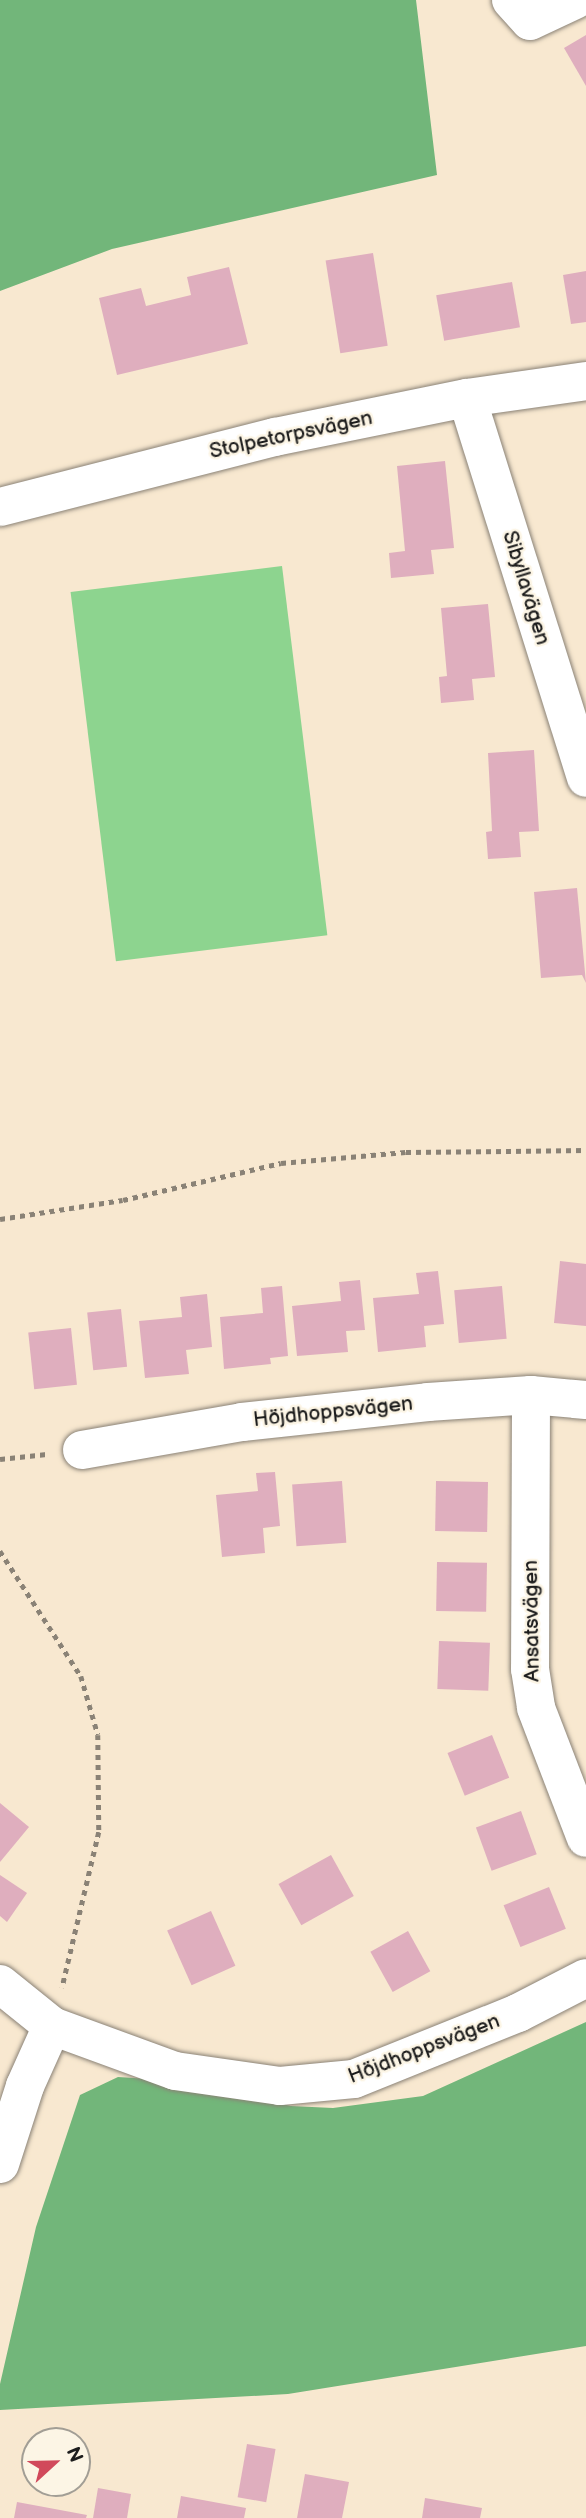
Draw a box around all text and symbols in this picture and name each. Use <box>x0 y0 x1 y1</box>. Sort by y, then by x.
street label: Stolpetorpsvägen <box>207 405 375 465</box>
street label: Sibyllavägen <box>497 528 555 648</box>
street label: Höjdhoppsvägen <box>252 1391 414 1433</box>
street label: Ansatsvägen <box>518 1560 546 1682</box>
street label: Höjdhoppsvägen <box>345 2009 503 2089</box>
north arrow <box>21 2427 91 2497</box>
text: N <box>61 2444 87 2466</box>

